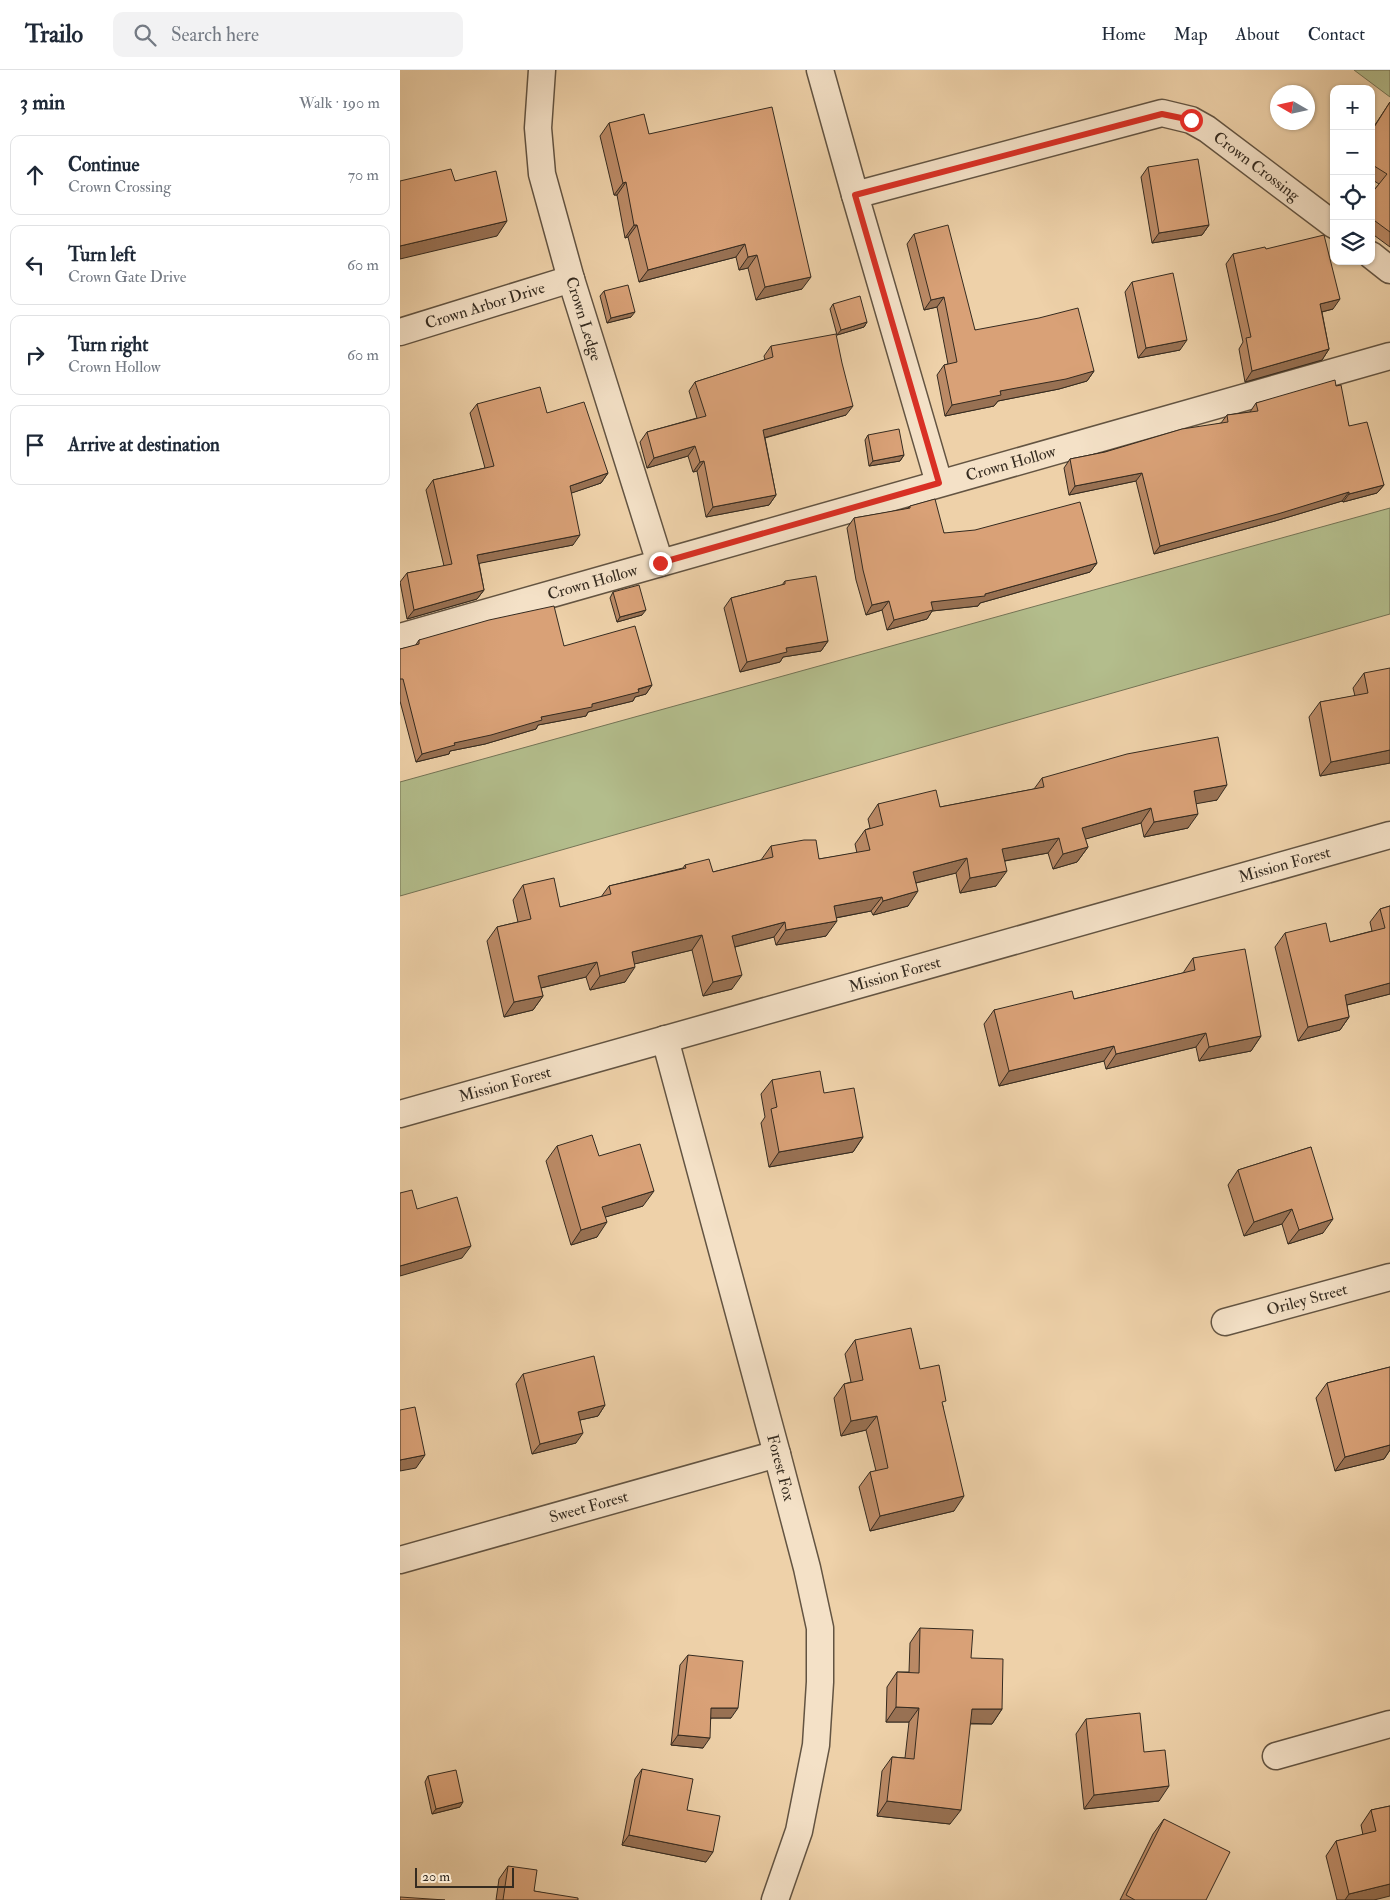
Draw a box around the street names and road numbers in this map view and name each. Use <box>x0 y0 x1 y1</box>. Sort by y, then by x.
street label: Crown Crossing <box>1209 127 1305 206</box>
street label: Crown Ledge <box>561 274 606 364</box>
street label: Crown Arbor Drive <box>423 278 548 334</box>
street label: Crown Hollow <box>964 441 1059 486</box>
street label: Crown Hollow <box>545 560 641 605</box>
street label: Mission Forest <box>1236 842 1333 887</box>
street label: Mission Forest <box>846 952 943 997</box>
street label: Mission Forest <box>457 1062 553 1107</box>
street label: Oriley Street <box>1264 1279 1350 1320</box>
street label: Forest Fox <box>762 1432 799 1503</box>
street label: Sweet Forest <box>547 1486 630 1528</box>

